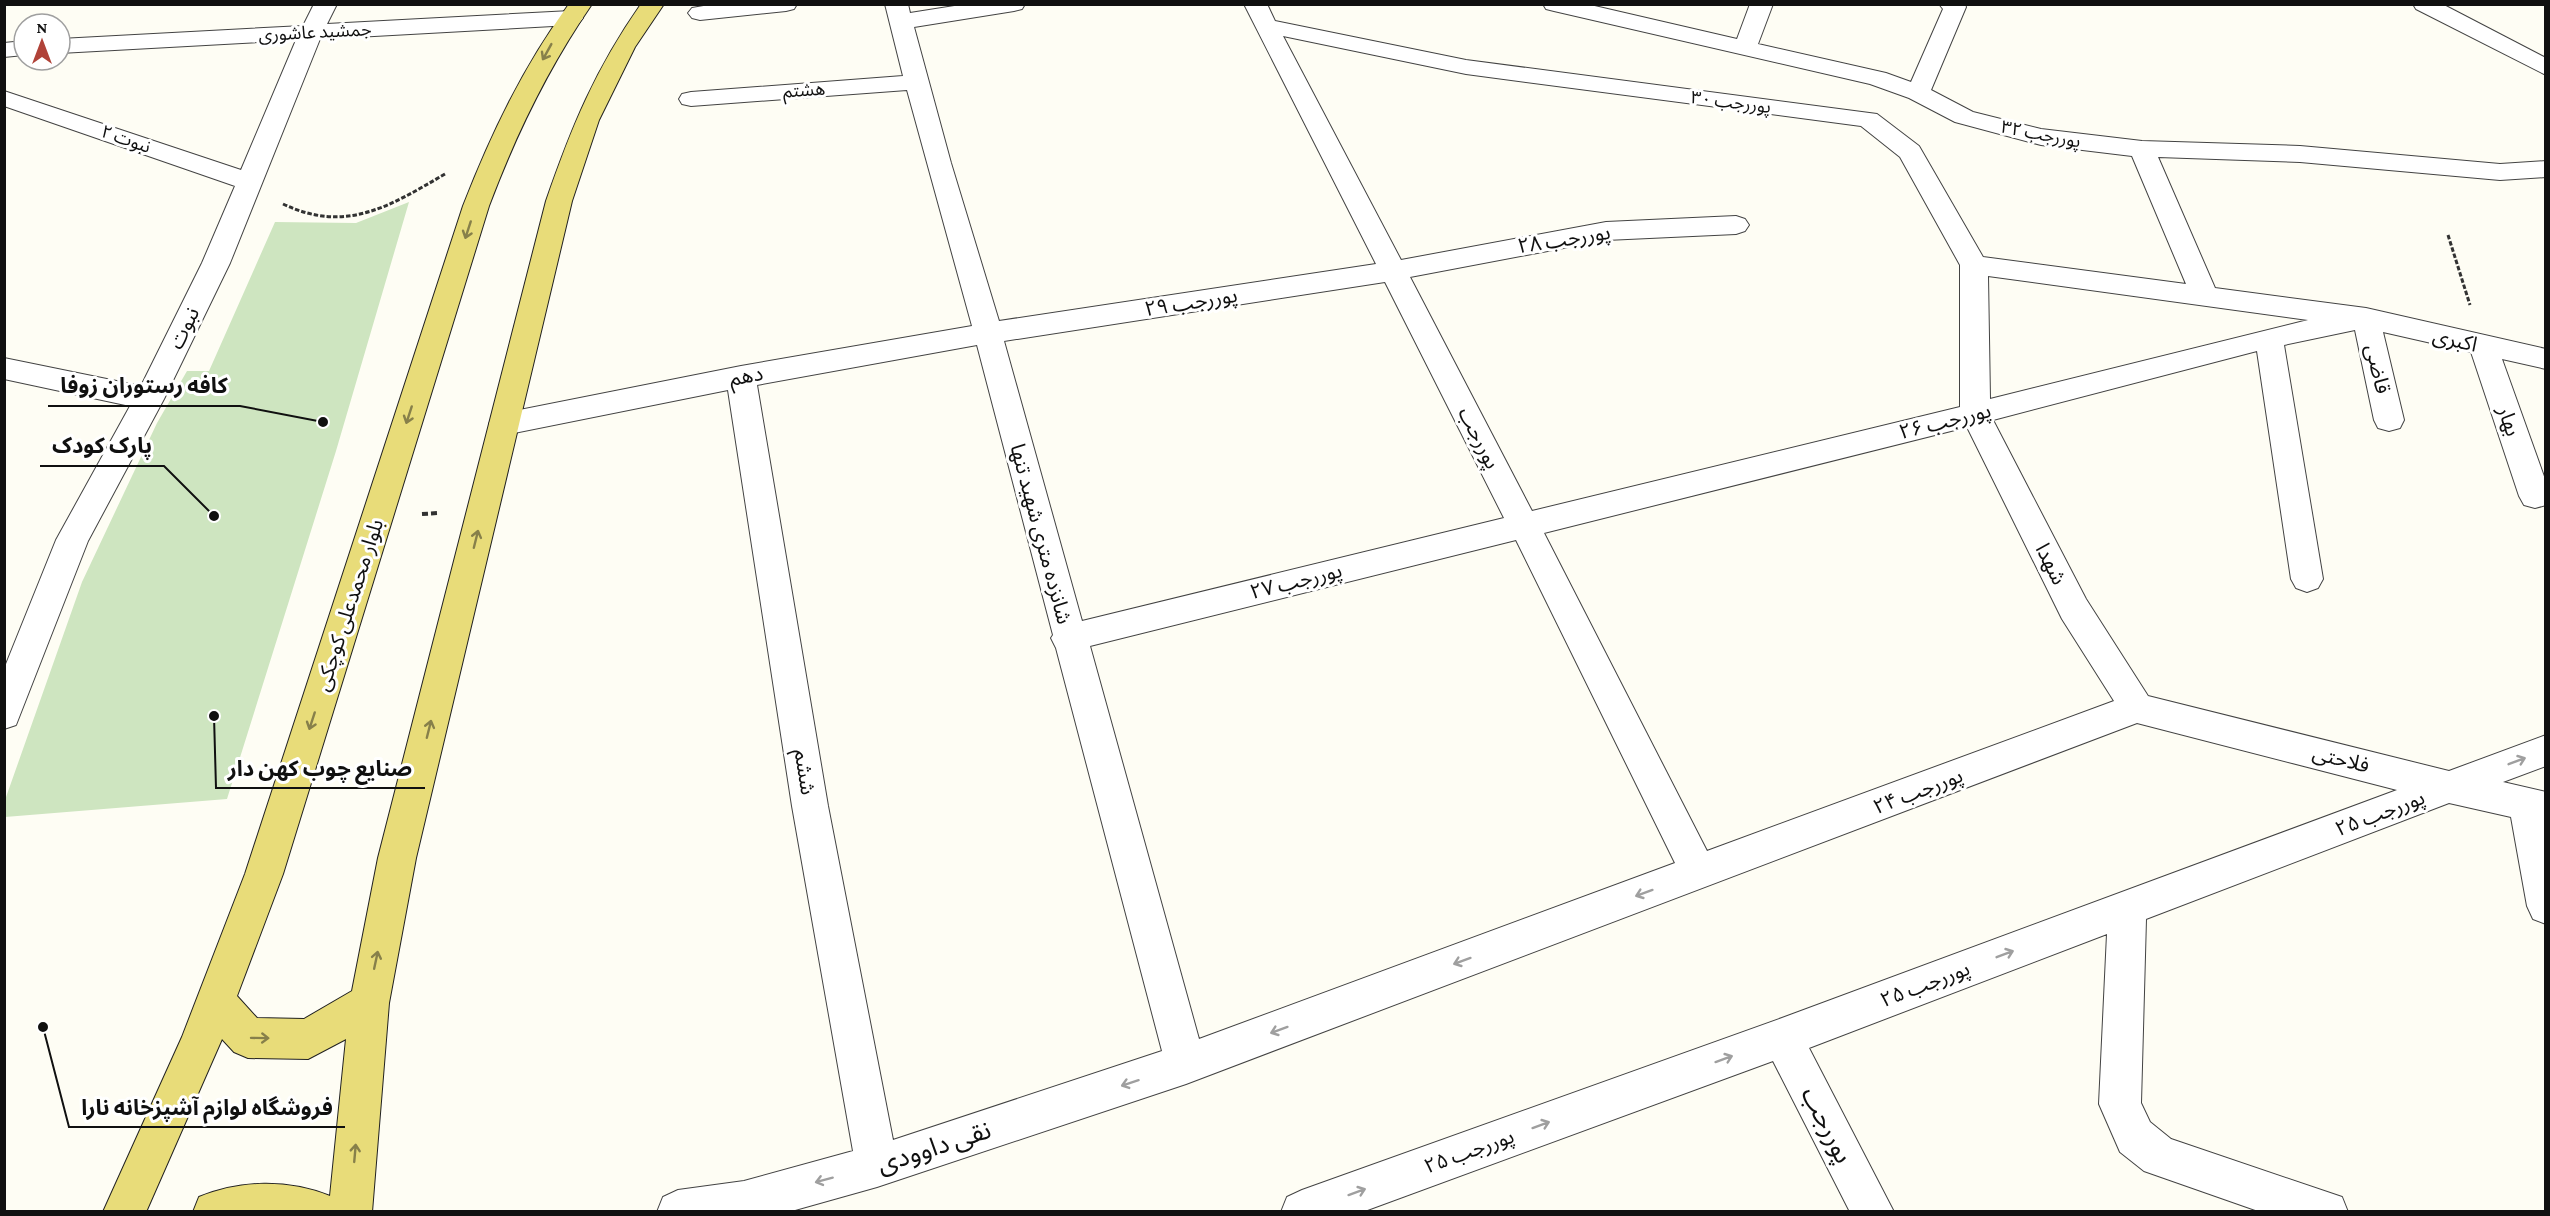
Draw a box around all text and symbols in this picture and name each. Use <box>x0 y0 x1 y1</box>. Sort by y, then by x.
north arrow <box>12 12 72 72</box>
text: N <box>37 19 48 36</box>
street label: جمشید عاشوری <box>258 19 372 46</box>
one-way arrow <box>541 43 553 60</box>
street label: هشتم <box>782 79 826 104</box>
street label: پوررجب ۳۰ <box>1690 87 1772 118</box>
street label: پوررجب ۳۲ <box>1999 116 2082 153</box>
street label: نبوت ۲ <box>98 121 153 158</box>
one-way arrow <box>462 220 473 239</box>
street label: پوررجب ۲۸ <box>1516 220 1613 259</box>
street label: پوررجب ۲۹ <box>1143 283 1240 322</box>
street label: نبوت <box>164 303 204 353</box>
street label: اکبری <box>2430 323 2480 357</box>
street label: قاضی <box>2361 342 2395 396</box>
street label: دهم <box>727 361 765 394</box>
callout: کافه رستوران زوفا <box>48 366 240 406</box>
text: کافه رستوران زوفا <box>60 373 229 399</box>
street label: پوررجب ۲۶ <box>1896 398 1994 445</box>
street label: بهار <box>2492 402 2525 439</box>
street label: پوررجب <box>1452 403 1505 473</box>
one-way arrow <box>403 405 414 424</box>
callout: پارک کودک <box>40 426 164 466</box>
text: پارک کودک <box>52 433 152 460</box>
street label: شانزده متری شهید تنها <box>1005 441 1077 627</box>
street label: بلوار محمدعلی کوچکی <box>310 516 389 694</box>
one-way arrow <box>471 530 483 549</box>
street label: شهدا <box>2030 539 2072 589</box>
street label: پوررجب ۲۷ <box>1247 558 1345 605</box>
one-way arrow <box>306 711 317 730</box>
one-way arrow <box>424 719 436 738</box>
street label: فلاحتی <box>2310 740 2372 778</box>
street label: ششم <box>787 747 820 797</box>
callout: صنایع چوب کهن دار <box>216 748 425 788</box>
one-way arrow <box>2507 755 2526 766</box>
text: صنایع چوب کهن دار <box>227 756 412 785</box>
street label: پوررجب ۲۴ <box>1870 763 1967 820</box>
street label: پوررجب ۲۵ <box>2332 785 2429 842</box>
one-way arrow <box>1636 889 1654 900</box>
one-way arrow <box>1995 947 2014 958</box>
one-way arrow <box>371 950 382 970</box>
street label: پوررجب ۲۵ <box>1877 956 1974 1013</box>
one-way arrow <box>1453 957 1472 968</box>
one-way arrow <box>1270 1025 1289 1036</box>
one-way arrow <box>249 1032 269 1044</box>
one-way arrow <box>1714 1053 1733 1064</box>
one-way arrow <box>1121 1078 1140 1089</box>
street label: پوررجب <box>1794 1082 1858 1169</box>
callout: فروشگاه لوازم آشپزخانه نارا <box>69 1087 345 1127</box>
text: فروشگاه لوازم آشپزخانه نارا <box>81 1095 333 1124</box>
street label: نقی داوودی <box>873 1115 995 1179</box>
one-way arrow <box>1531 1119 1549 1130</box>
street label: پوررجب ۲۵ <box>1421 1124 1518 1179</box>
one-way arrow <box>350 1144 361 1164</box>
one-way arrow <box>815 1175 834 1186</box>
one-way arrow <box>1347 1185 1366 1196</box>

